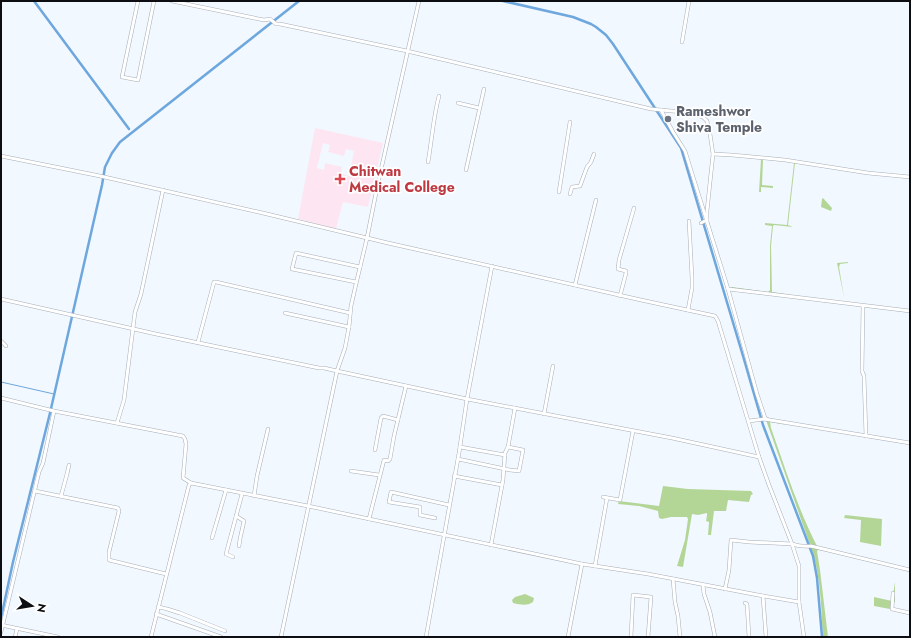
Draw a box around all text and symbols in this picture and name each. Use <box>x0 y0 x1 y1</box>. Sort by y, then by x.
place label: Rameshwor Shiva Temple <box>676 101 762 137</box>
marker: Rameshwor Shiva Temple <box>663 114 673 124</box>
place label: Chitwan Medical College <box>349 161 455 197</box>
marker: Chitwan Medical College <box>334 173 346 185</box>
north arrow <box>12 586 52 626</box>
text: N <box>33 602 51 614</box>

